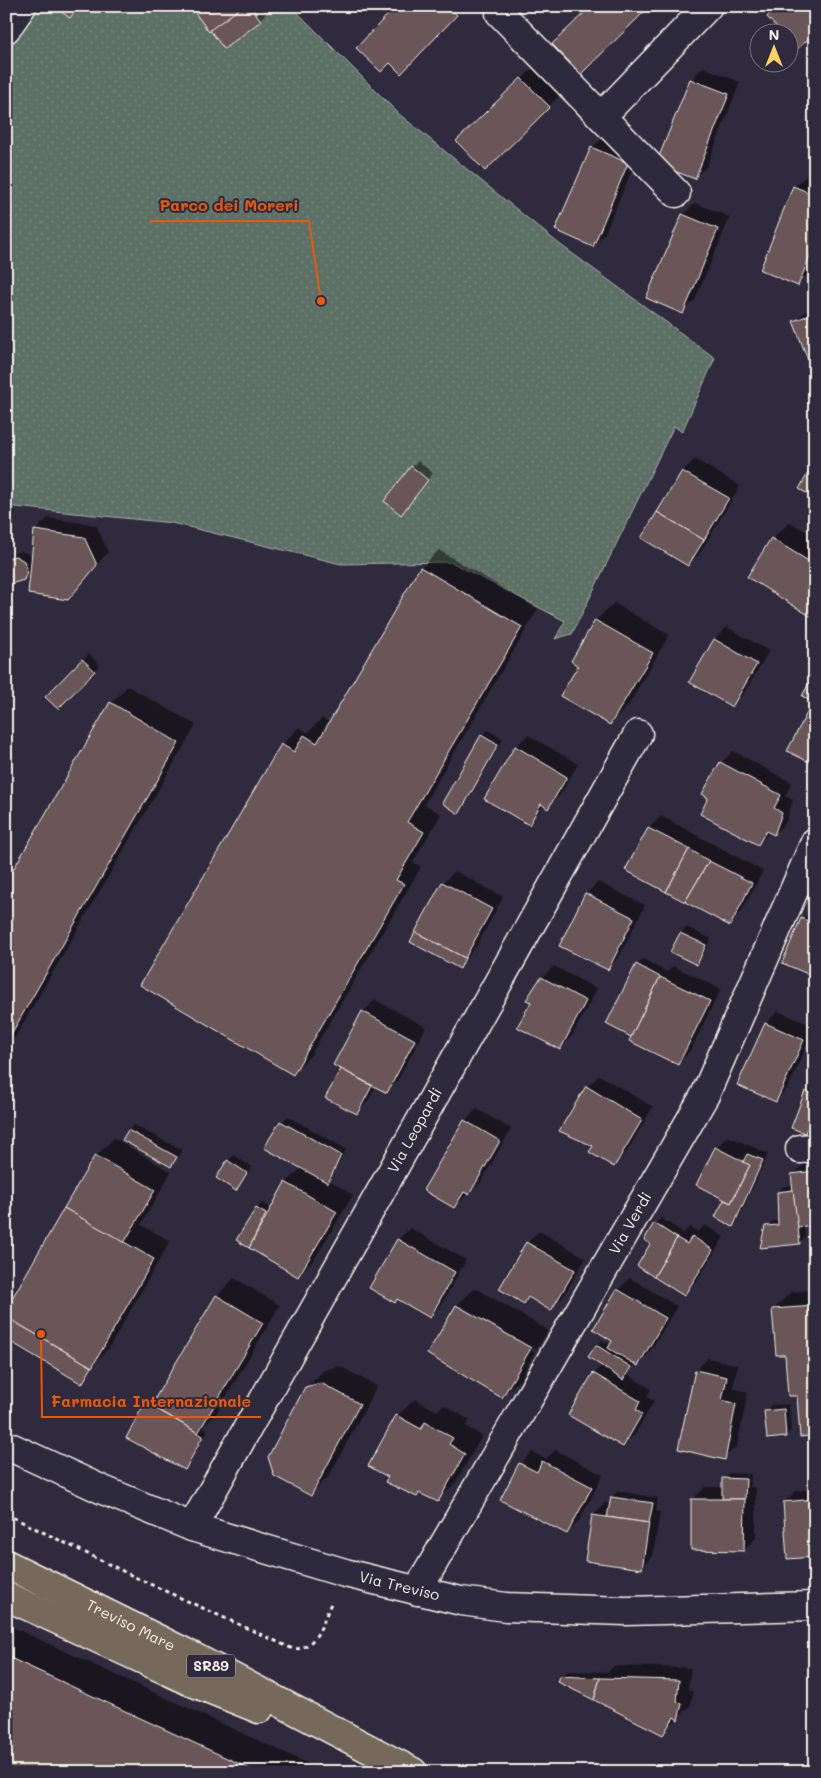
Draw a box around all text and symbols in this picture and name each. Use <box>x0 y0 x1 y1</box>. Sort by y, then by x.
north arrow <box>748 22 798 72</box>
text: N <box>769 25 779 44</box>
callout: Parco dei Moreri <box>150 190 309 221</box>
text: Parco dei Moreri <box>159 194 299 215</box>
street label: Via Leopardi <box>382 1084 446 1176</box>
street label: Via Verdi <box>604 1188 656 1258</box>
callout: Farmacia Internazionale <box>42 1386 261 1417</box>
text: Farmacia Internazionale <box>51 1390 251 1411</box>
street label: Via Treviso <box>357 1566 442 1605</box>
street label: Treviso Mare <box>83 1594 179 1655</box>
road number: SR89 <box>187 1654 235 1678</box>

